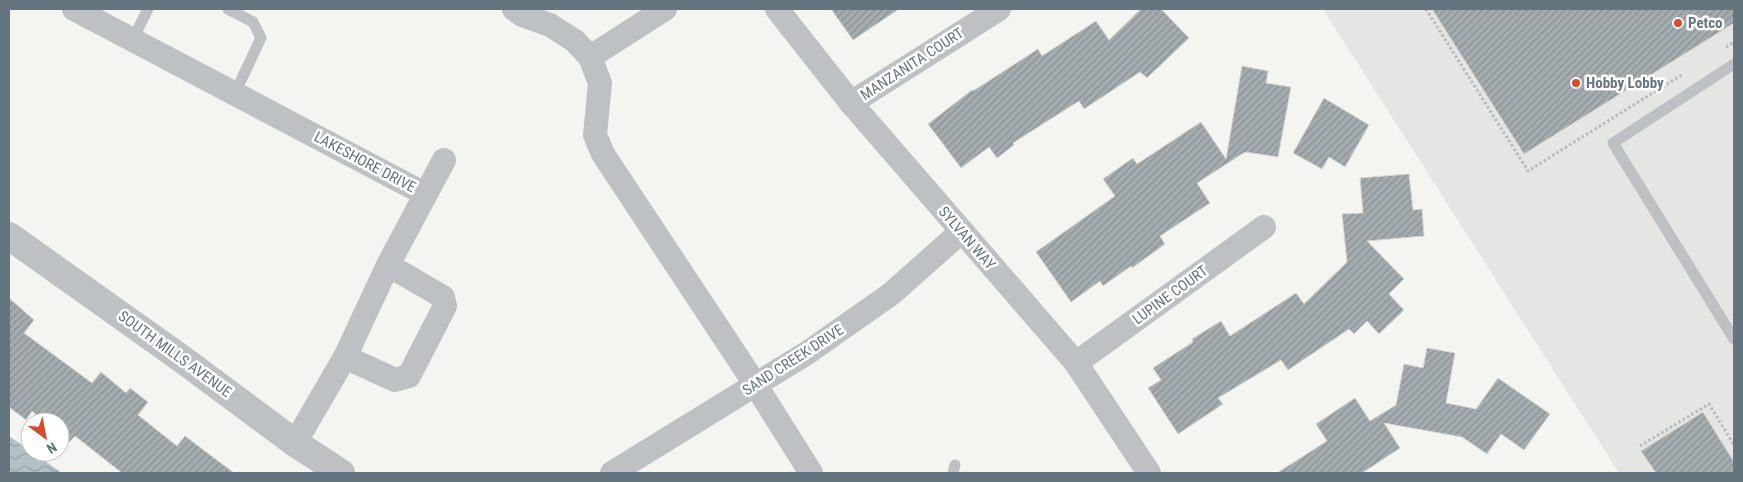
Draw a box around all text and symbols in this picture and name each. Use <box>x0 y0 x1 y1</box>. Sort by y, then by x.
place label: Petco <box>1688 14 1723 32</box>
marker: Petco <box>1672 17 1684 29</box>
street label: MANZANITA COURT <box>857 24 967 104</box>
place label: Hobby Lobby <box>1586 74 1664 92</box>
marker: Hobby Lobby <box>1570 77 1582 89</box>
street label: LAKESHORE DRIVE <box>311 128 419 196</box>
street label: SYLVAN WAY <box>935 203 999 273</box>
street label: LUPINE COURT <box>1129 262 1211 328</box>
street label: SOUTH MILLS AVENUE <box>115 307 235 401</box>
street label: SAND CREEK DRIVE <box>739 321 847 399</box>
north arrow <box>20 412 70 462</box>
text: N <box>44 439 60 457</box>

